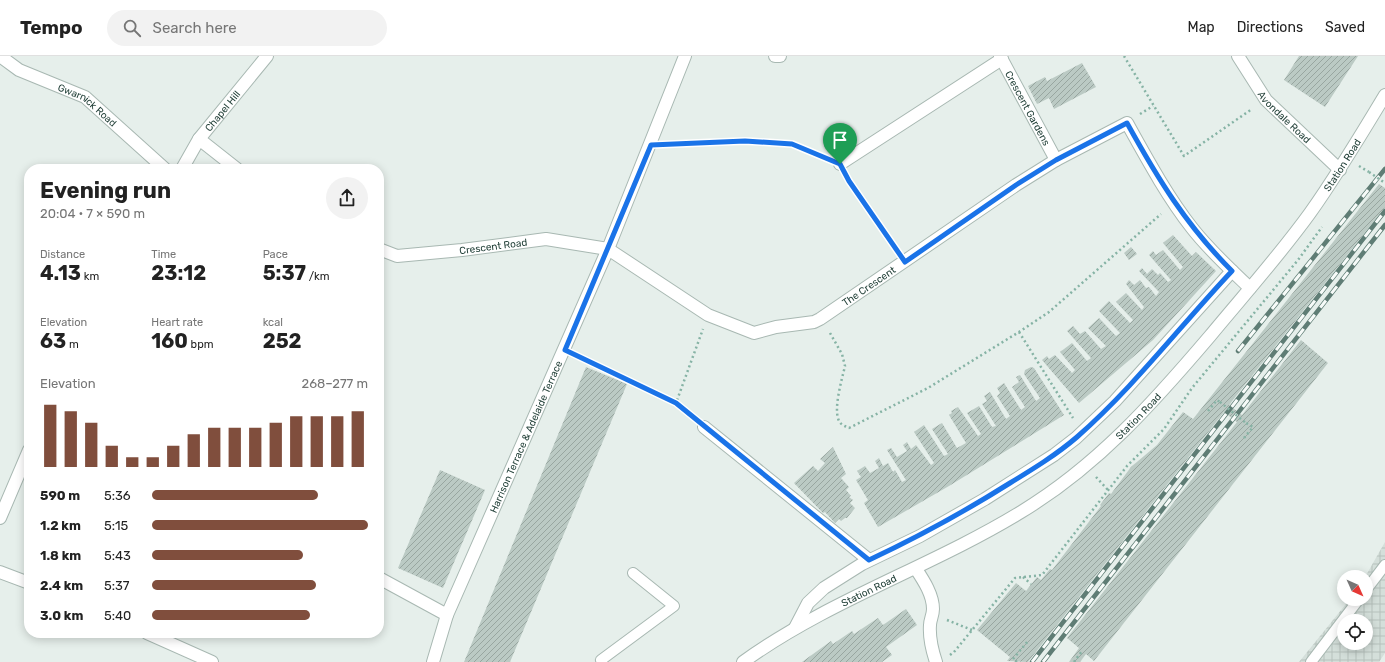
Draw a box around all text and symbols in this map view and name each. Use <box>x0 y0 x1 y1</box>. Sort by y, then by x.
search box <box>107 10 387 46</box>
text: Tempo <box>20 16 83 39</box>
icon: search <box>121 17 143 39</box>
text: Search here <box>153 19 237 37</box>
text: Map <box>1188 19 1215 36</box>
text: Directions <box>1237 19 1303 36</box>
text: Saved <box>1325 19 1365 36</box>
street label: Crescent Gardens <box>1002 69 1052 148</box>
street label: Gwarnick Road <box>56 82 119 129</box>
street label: Chapel Hill <box>203 89 243 134</box>
street label: Avondale Road <box>1255 89 1313 146</box>
pin <box>823 123 857 164</box>
icon: arrive <box>829 129 851 151</box>
street label: Station Road <box>1322 137 1364 194</box>
text: Evening run <box>40 177 171 204</box>
button: share <box>326 177 368 219</box>
text: 20:04 · 7 × 590 m <box>40 206 145 221</box>
street label: Crescent Road <box>459 237 528 257</box>
text: Distance <box>40 248 85 261</box>
text: Time <box>151 248 176 261</box>
text: Pace <box>263 248 288 261</box>
text: 4.13 <box>40 261 81 285</box>
text: 23:12 <box>151 261 206 285</box>
text: 5:37 <box>263 261 306 285</box>
street label: The Crescent <box>840 264 898 309</box>
text: km <box>81 270 99 283</box>
text: /km <box>306 270 330 283</box>
text: Elevation <box>40 316 87 329</box>
text: Heart rate <box>151 316 203 329</box>
text: kcal <box>263 316 283 329</box>
text: 63 <box>40 329 66 353</box>
text: 160 <box>151 329 188 353</box>
text: 252 <box>263 329 302 353</box>
text: m <box>66 338 79 351</box>
text: bpm <box>188 338 213 351</box>
street label: Harrison Terrace & Adelaide Terrace <box>488 359 565 515</box>
text: Elevation <box>40 376 96 391</box>
text: 268–277 m <box>302 376 368 391</box>
street label: Station Road <box>1113 391 1164 442</box>
text: 590 m <box>40 488 80 503</box>
text: 5:36 <box>104 488 131 503</box>
text: 1.2 km <box>40 518 81 533</box>
text: 5:15 <box>104 518 128 533</box>
text: 1.8 km <box>40 548 81 563</box>
text: 5:43 <box>104 548 131 563</box>
north arrow <box>1337 570 1373 606</box>
map controls <box>1337 570 1373 650</box>
street label: Station Road <box>840 573 899 610</box>
text: 2.4 km <box>40 578 83 593</box>
text: 5:37 <box>104 578 130 593</box>
text: 3.0 km <box>40 608 83 623</box>
text: 5:40 <box>104 608 131 623</box>
button: locate <box>1337 614 1373 650</box>

